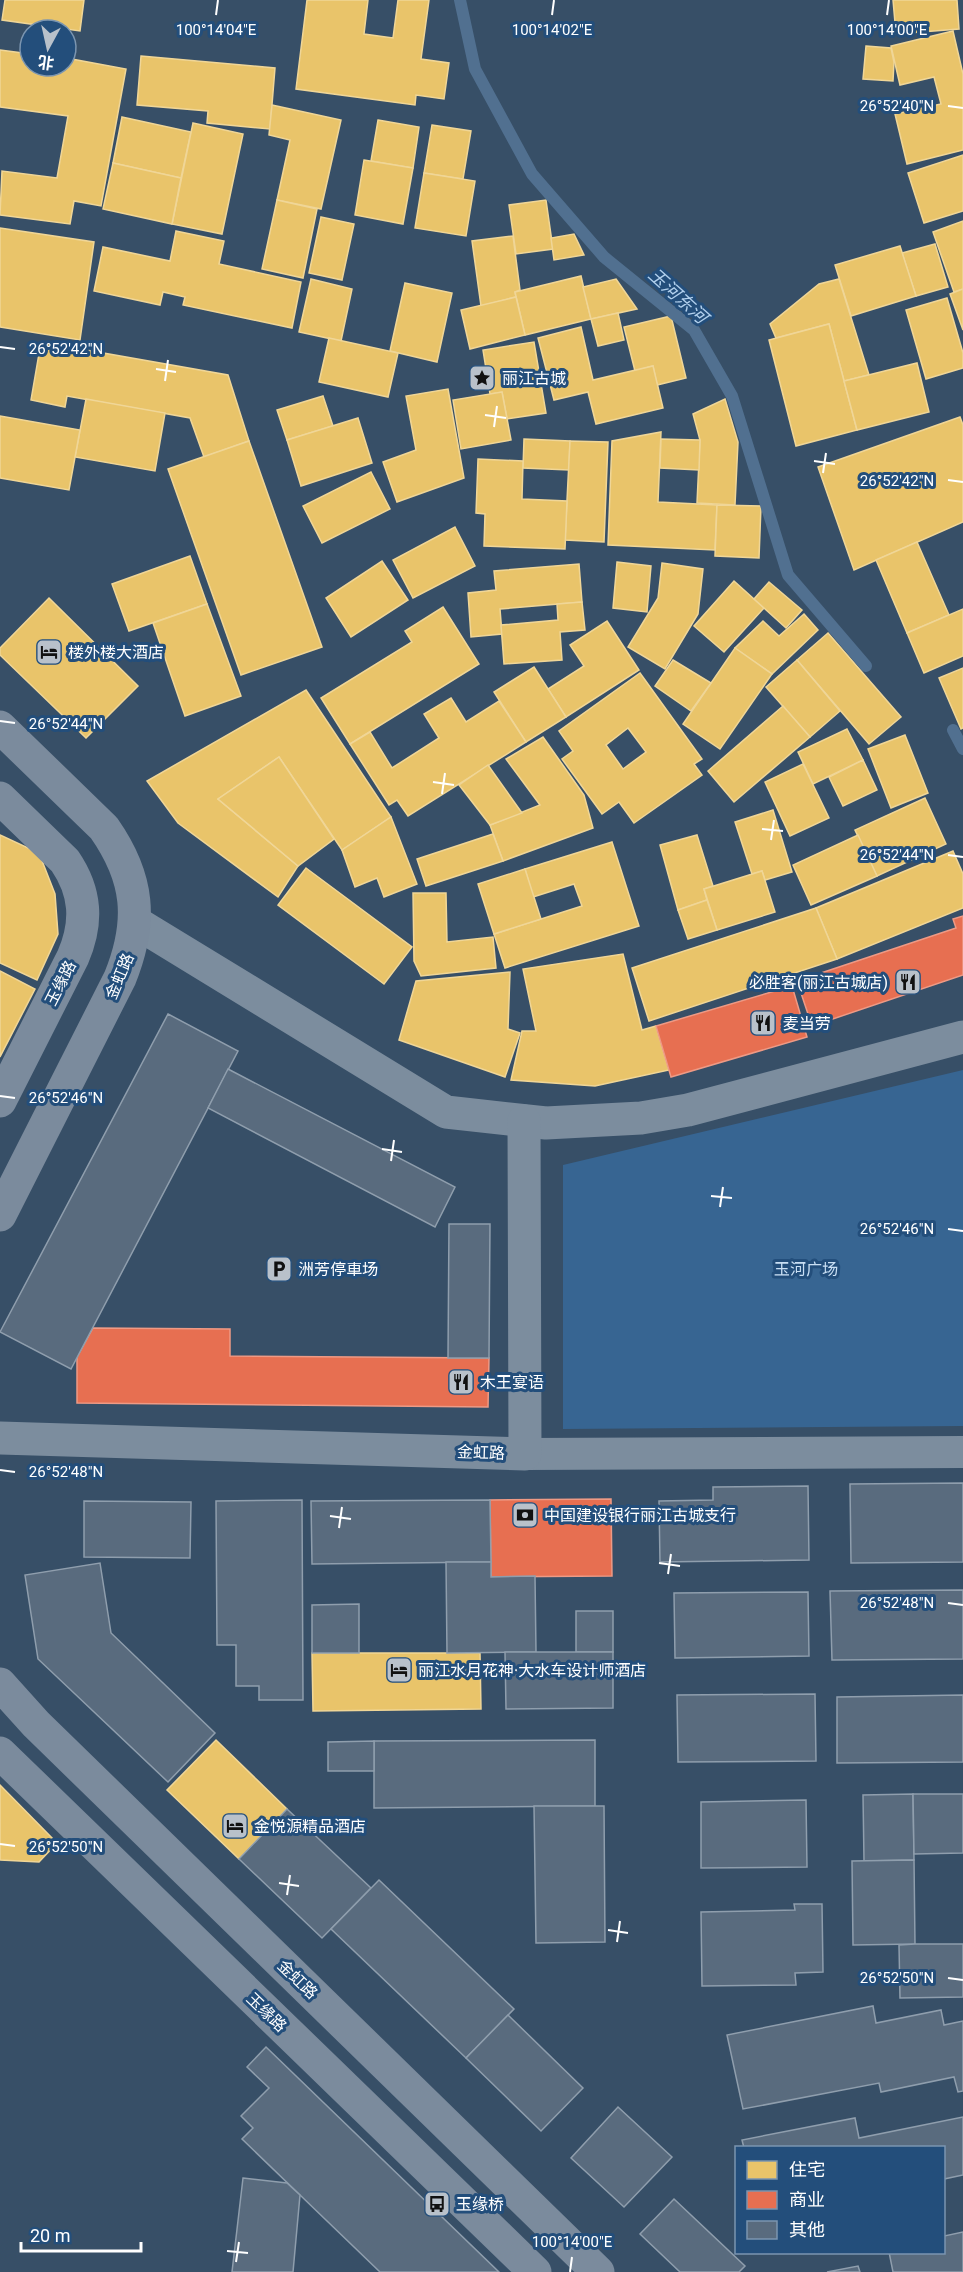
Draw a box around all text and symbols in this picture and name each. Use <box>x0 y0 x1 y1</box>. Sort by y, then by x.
north arrow <box>18 18 78 78</box>
text: 100°14'04"E <box>176 21 257 39</box>
text: 100°14'02"E <box>512 21 593 39</box>
text: 100°14'00"E <box>847 21 928 39</box>
text: 北 <box>37 52 55 73</box>
text: 26°52'40"N <box>860 97 934 115</box>
water label: 玉河东河 <box>645 264 714 330</box>
text: 26°52'42"N <box>29 340 103 358</box>
place icon: 丽江古城 <box>467 363 497 393</box>
place label: 丽江古城 <box>502 369 566 388</box>
text: 26°52'42"N <box>860 472 934 490</box>
hotel icon: 楼外楼大酒店 <box>34 637 64 667</box>
place label: 楼外楼大酒店 <box>68 643 164 662</box>
text: 26°52'44"N <box>29 715 103 733</box>
text: 26°52'44"N <box>860 846 934 864</box>
street label: 金虹路 <box>101 950 138 1002</box>
street label: 玉缘路 <box>41 958 80 1009</box>
restaurant icon: 必胜客(丽江古城店) <box>893 967 923 997</box>
place label: 必胜客(丽江古城店) <box>749 973 888 992</box>
restaurant icon: 麦当劳 <box>748 1008 778 1038</box>
place label: 麦当劳 <box>783 1014 831 1033</box>
text: 26°52'46"N <box>29 1089 103 1107</box>
text: 26°52'46"N <box>860 1220 934 1238</box>
parking icon: 洲芳停車场 <box>264 1254 294 1284</box>
place label: 洲芳停車场 <box>298 1260 378 1279</box>
park label: 玉河广场 <box>774 1260 838 1279</box>
restaurant icon: 木王宴语 <box>446 1367 476 1397</box>
place label: 木王宴语 <box>480 1373 544 1392</box>
street label: 金虹路 <box>457 1442 505 1463</box>
text: 26°52'48"N <box>29 1463 103 1481</box>
bank icon: 中国建设银行丽江古城支行 <box>510 1500 540 1530</box>
place label: 中国建设银行丽江古城支行 <box>544 1506 736 1525</box>
text: 26°52'48"N <box>860 1594 934 1612</box>
hotel icon: 丽江水月花神·大水车设计师酒店 <box>384 1655 414 1685</box>
place label: 丽江水月花神·大水车设计师酒店 <box>418 1661 646 1680</box>
hotel icon: 金悦源精品酒店 <box>220 1811 250 1841</box>
place label: 金悦源精品酒店 <box>254 1817 366 1836</box>
text: 26°52'50"N <box>29 1838 103 1856</box>
street label: 金虹路 <box>274 1956 322 2003</box>
text: 26°52'50"N <box>860 1969 934 1987</box>
street label: 玉缘路 <box>243 1989 291 2036</box>
legend <box>735 2146 945 2254</box>
text: 住宅 <box>789 2159 825 2180</box>
bus stop icon: 玉缘桥 <box>422 2189 452 2219</box>
text: 商业 <box>789 2189 825 2210</box>
place label: 玉缘桥 <box>456 2195 504 2214</box>
scale bar <box>21 2215 141 2253</box>
text: 其他 <box>789 2219 825 2240</box>
text: 20 m <box>30 2225 70 2246</box>
text: 100°14'00"E <box>532 2233 613 2251</box>

